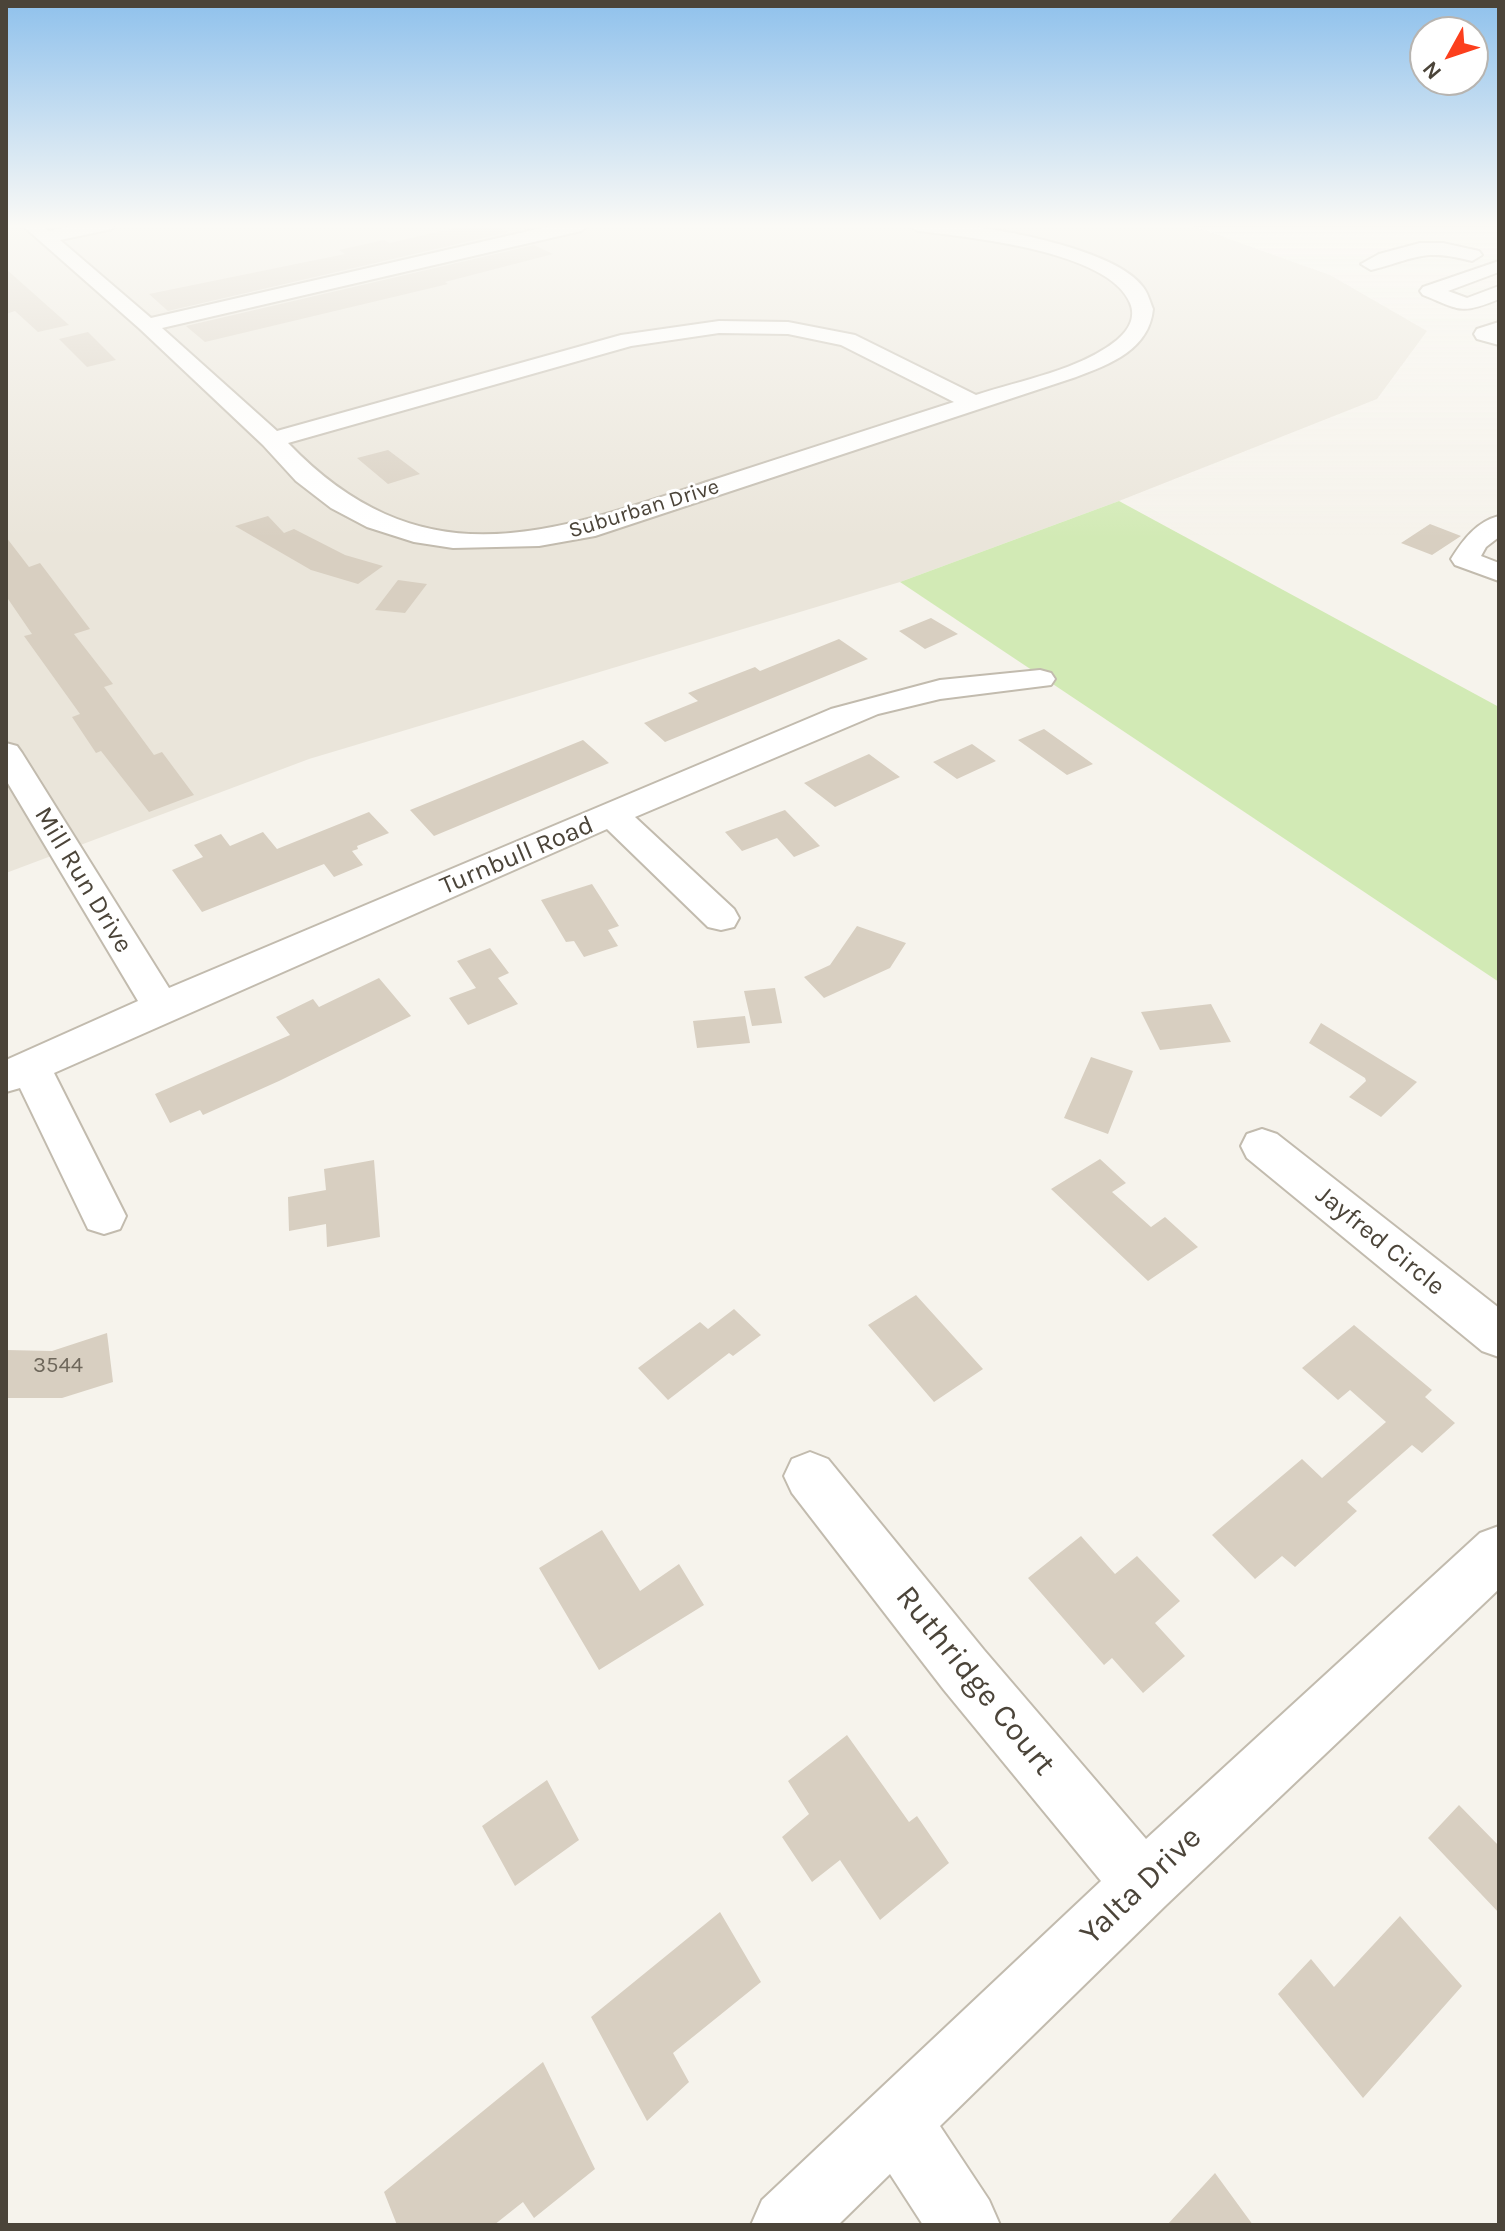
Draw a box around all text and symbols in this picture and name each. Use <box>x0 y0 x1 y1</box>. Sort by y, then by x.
north arrow <box>1409 16 1489 96</box>
text: N <box>1417 56 1447 85</box>
street label: Suburban Drive <box>566 474 722 544</box>
street label: Mill Run Drive <box>27 801 139 959</box>
street label: Turnbull Road <box>436 810 598 902</box>
street label: Jayfred Circle <box>1309 1179 1451 1303</box>
house number: 3544 <box>33 1353 83 1379</box>
street label: Ruthridge Court <box>887 1579 1063 1783</box>
street label: Yalta Drive <box>1072 1819 1210 1953</box>

